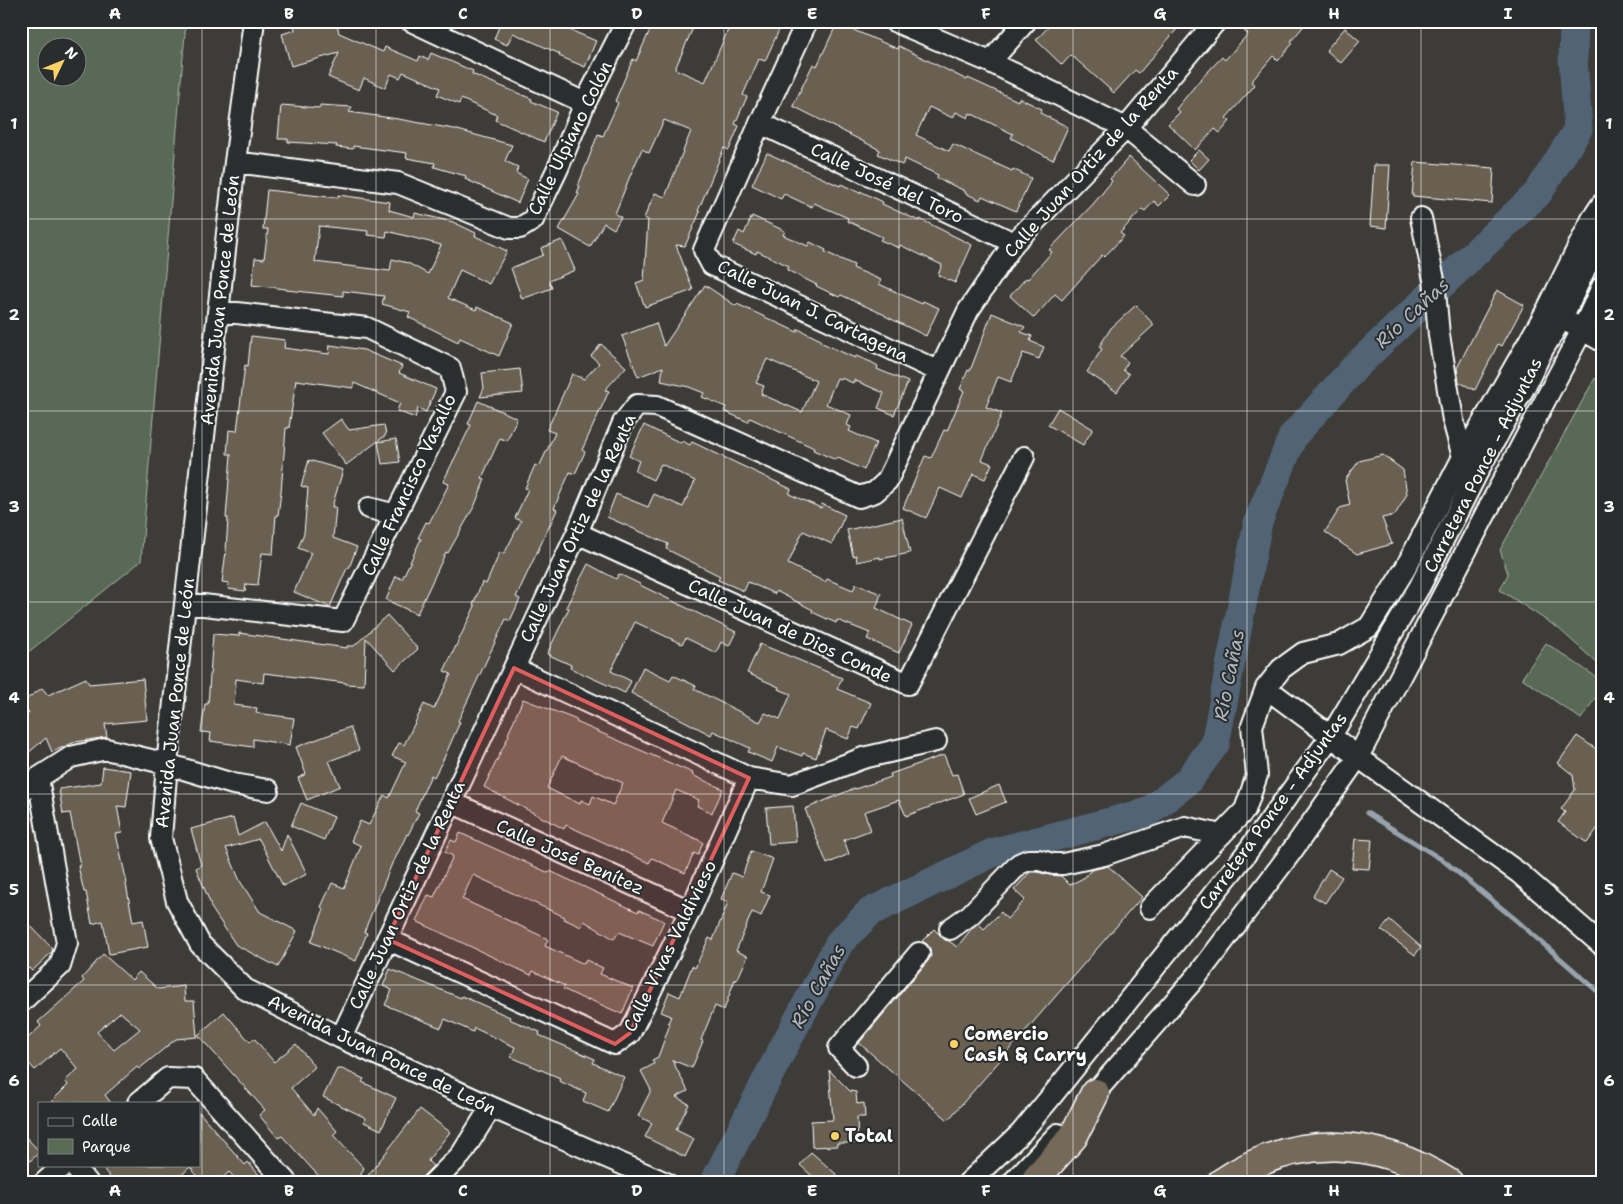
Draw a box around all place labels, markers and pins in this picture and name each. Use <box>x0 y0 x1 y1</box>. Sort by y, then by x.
place label: Comercio Cash & Carry <box>964 1022 1087 1067</box>
marker: Comercio Cash & Carry <box>948 1038 960 1050</box>
place label: Total <box>845 1124 893 1148</box>
marker: Total <box>829 1130 841 1142</box>

